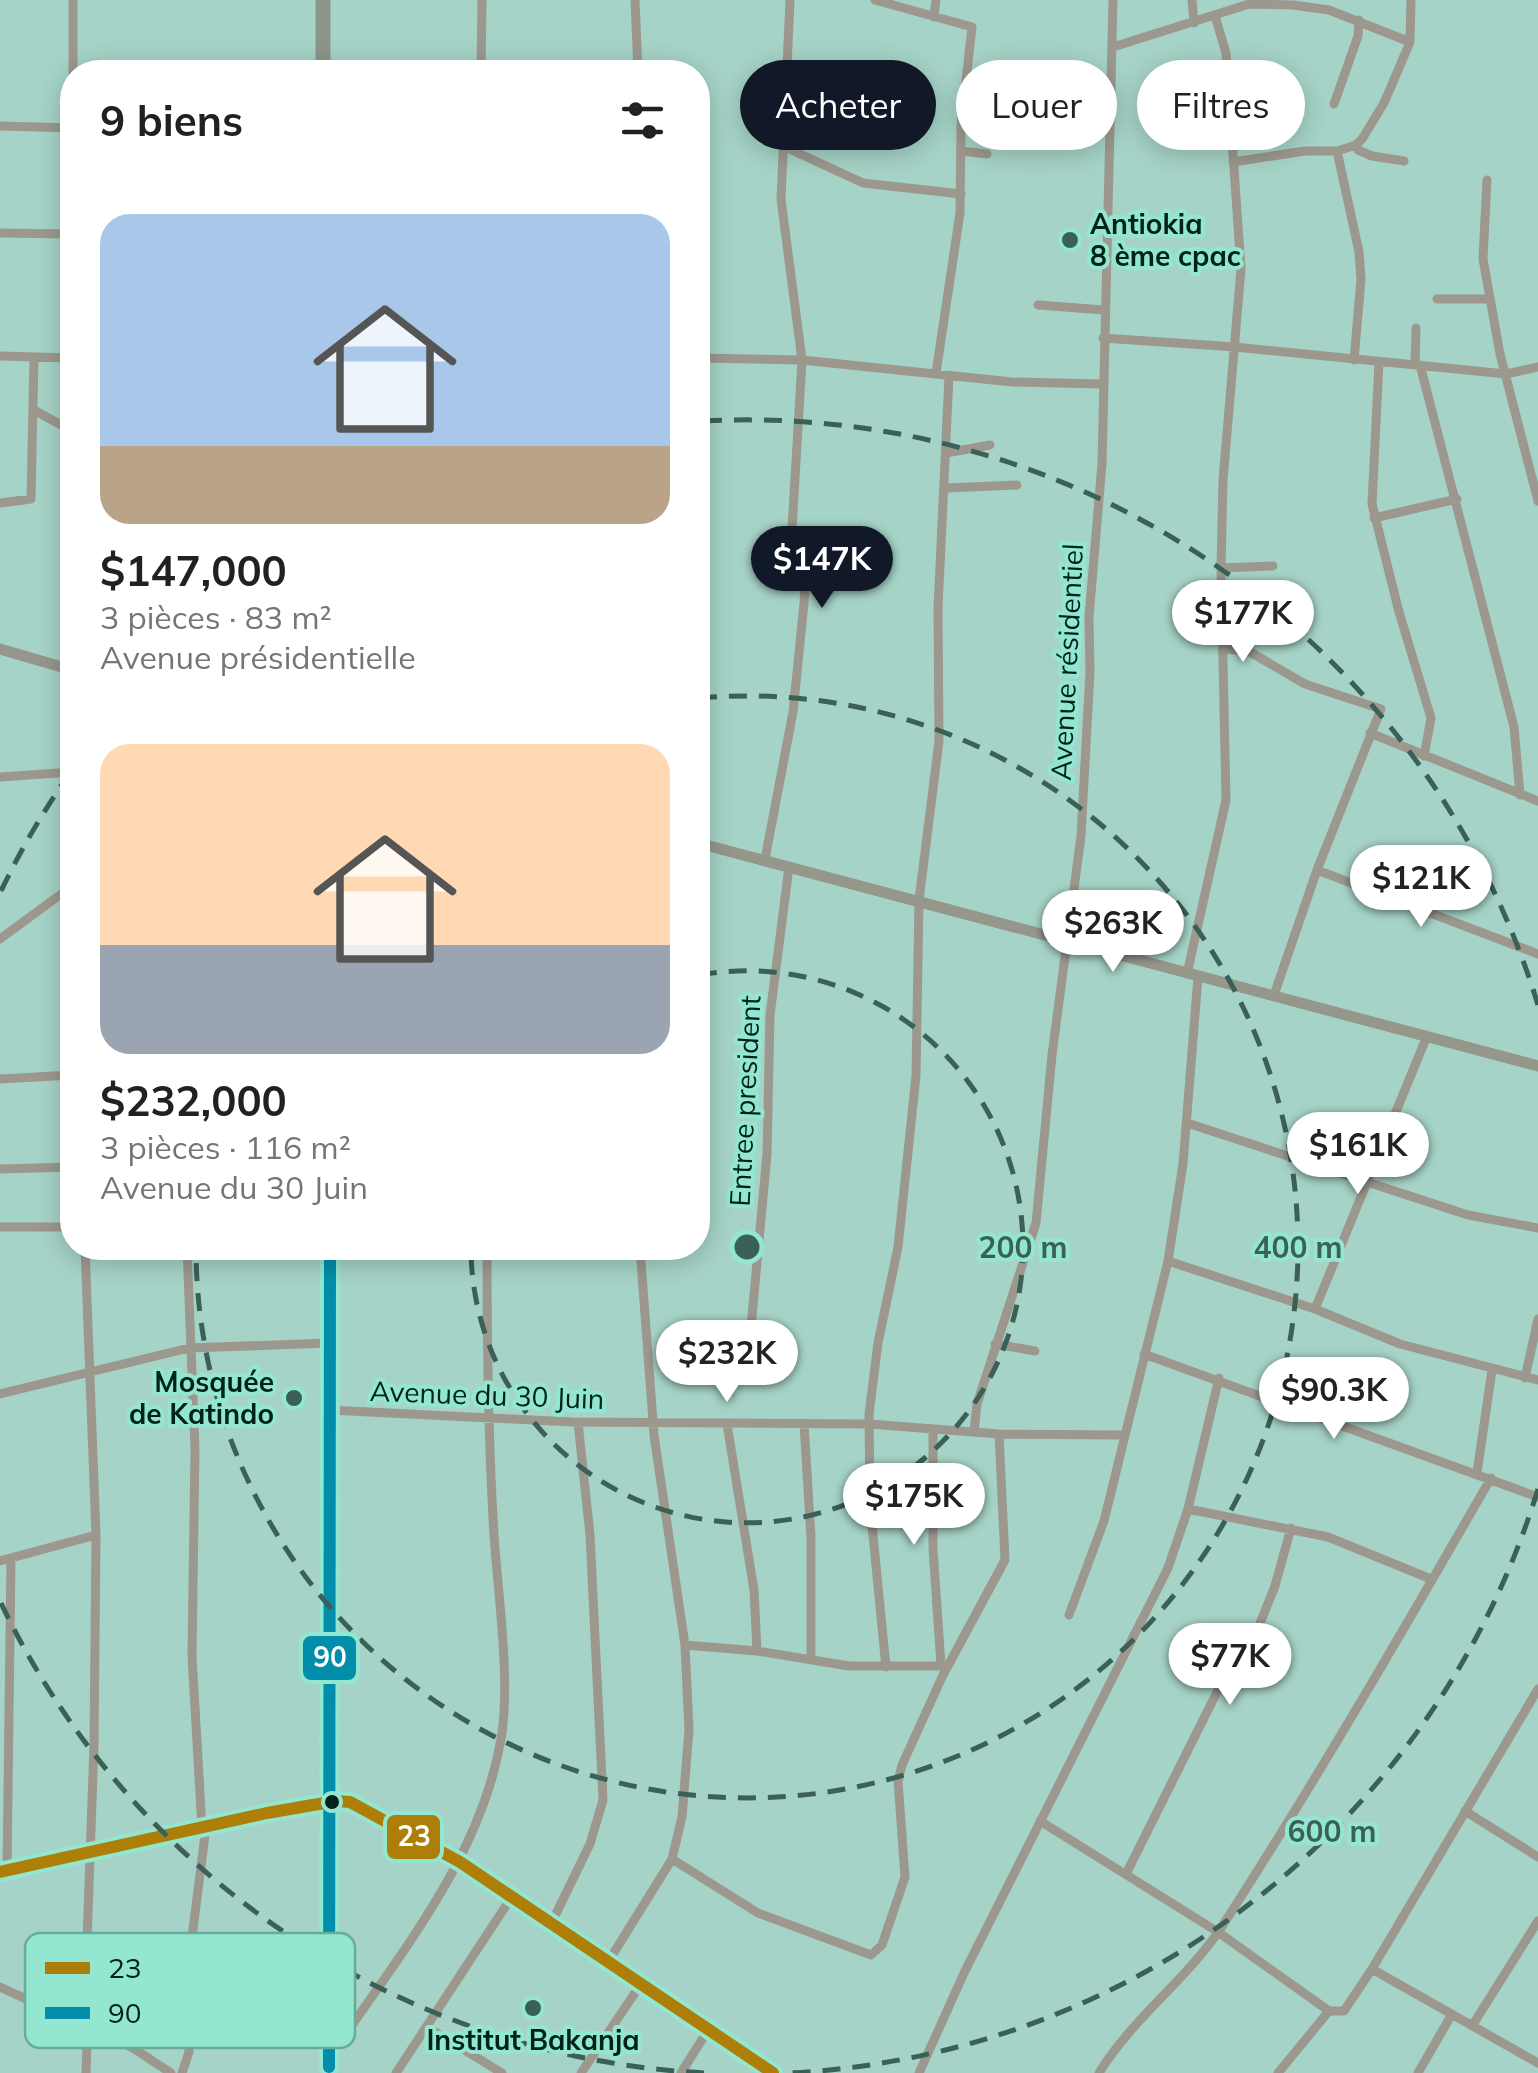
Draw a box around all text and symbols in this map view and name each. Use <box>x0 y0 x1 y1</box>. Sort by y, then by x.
chip: Acheter <box>740 60 936 150</box>
chip: Louer <box>956 60 1117 150</box>
chip: Filtres <box>1137 60 1305 150</box>
icon: filters <box>615 93 670 148</box>
text: 9 biens <box>100 94 243 147</box>
place label: Antiokia 8 ème cpac <box>1090 206 1241 273</box>
marker: Antiokia 8 ème cpac <box>1059 229 1081 251</box>
icon: home <box>295 279 475 459</box>
pin: $147K <box>752 526 892 611</box>
text: $147K <box>773 538 871 578</box>
street label: Avenue résidentiel <box>1043 543 1090 781</box>
text: $147,000 <box>100 544 287 597</box>
pin: $177K <box>1173 580 1313 665</box>
text: $177K <box>1194 592 1292 632</box>
text: 3 pièces · 83 m² <box>100 597 332 637</box>
text: Avenue présidentielle <box>100 637 416 677</box>
icon: home <box>295 809 475 989</box>
pin: $121K <box>1351 845 1491 930</box>
text: $121K <box>1372 857 1470 897</box>
pin: $263K <box>1043 890 1183 975</box>
text: $263K <box>1064 902 1162 942</box>
street label: Entree president <box>721 994 768 1207</box>
text: $232,000 <box>100 1074 287 1127</box>
pin: $161K <box>1288 1112 1428 1197</box>
text: $161K <box>1309 1124 1407 1164</box>
text: 3 pièces · 116 m² <box>100 1127 351 1167</box>
text: Avenue du 30 Juin <box>100 1167 368 1207</box>
text: 200 m <box>978 1228 1068 1266</box>
text: 400 m <box>1253 1228 1343 1266</box>
centre of rings <box>729 1229 765 1265</box>
pin: $232K <box>657 1320 797 1405</box>
text: $232K <box>678 1332 776 1372</box>
pin: $90.3K <box>1253 1357 1415 1442</box>
place label: Mosquée de Katindo <box>129 1364 274 1431</box>
text: $90.3K <box>1281 1369 1387 1409</box>
street label: Avenue du 30 Juin <box>369 1373 605 1416</box>
marker: Mosquée de Katindo <box>283 1387 305 1409</box>
pin: $175K <box>844 1463 984 1548</box>
text: $175K <box>865 1475 963 1515</box>
pin: $77K <box>1171 1623 1289 1708</box>
line badge: 90 <box>301 1634 358 1682</box>
text: $77K <box>1191 1635 1269 1675</box>
text: 90 <box>313 1639 347 1674</box>
unlabelled marker <box>322 1792 342 1812</box>
text: 600 m <box>1287 1812 1377 1850</box>
line badge: 23 <box>385 1813 442 1861</box>
text: 23 <box>397 1818 431 1853</box>
legend <box>25 1933 355 2048</box>
text: 23 <box>108 1950 142 1985</box>
text: 90 <box>108 1995 142 2030</box>
marker: Institut Bakanja <box>522 1997 544 2019</box>
place label: Institut Bakanja <box>426 2022 640 2057</box>

